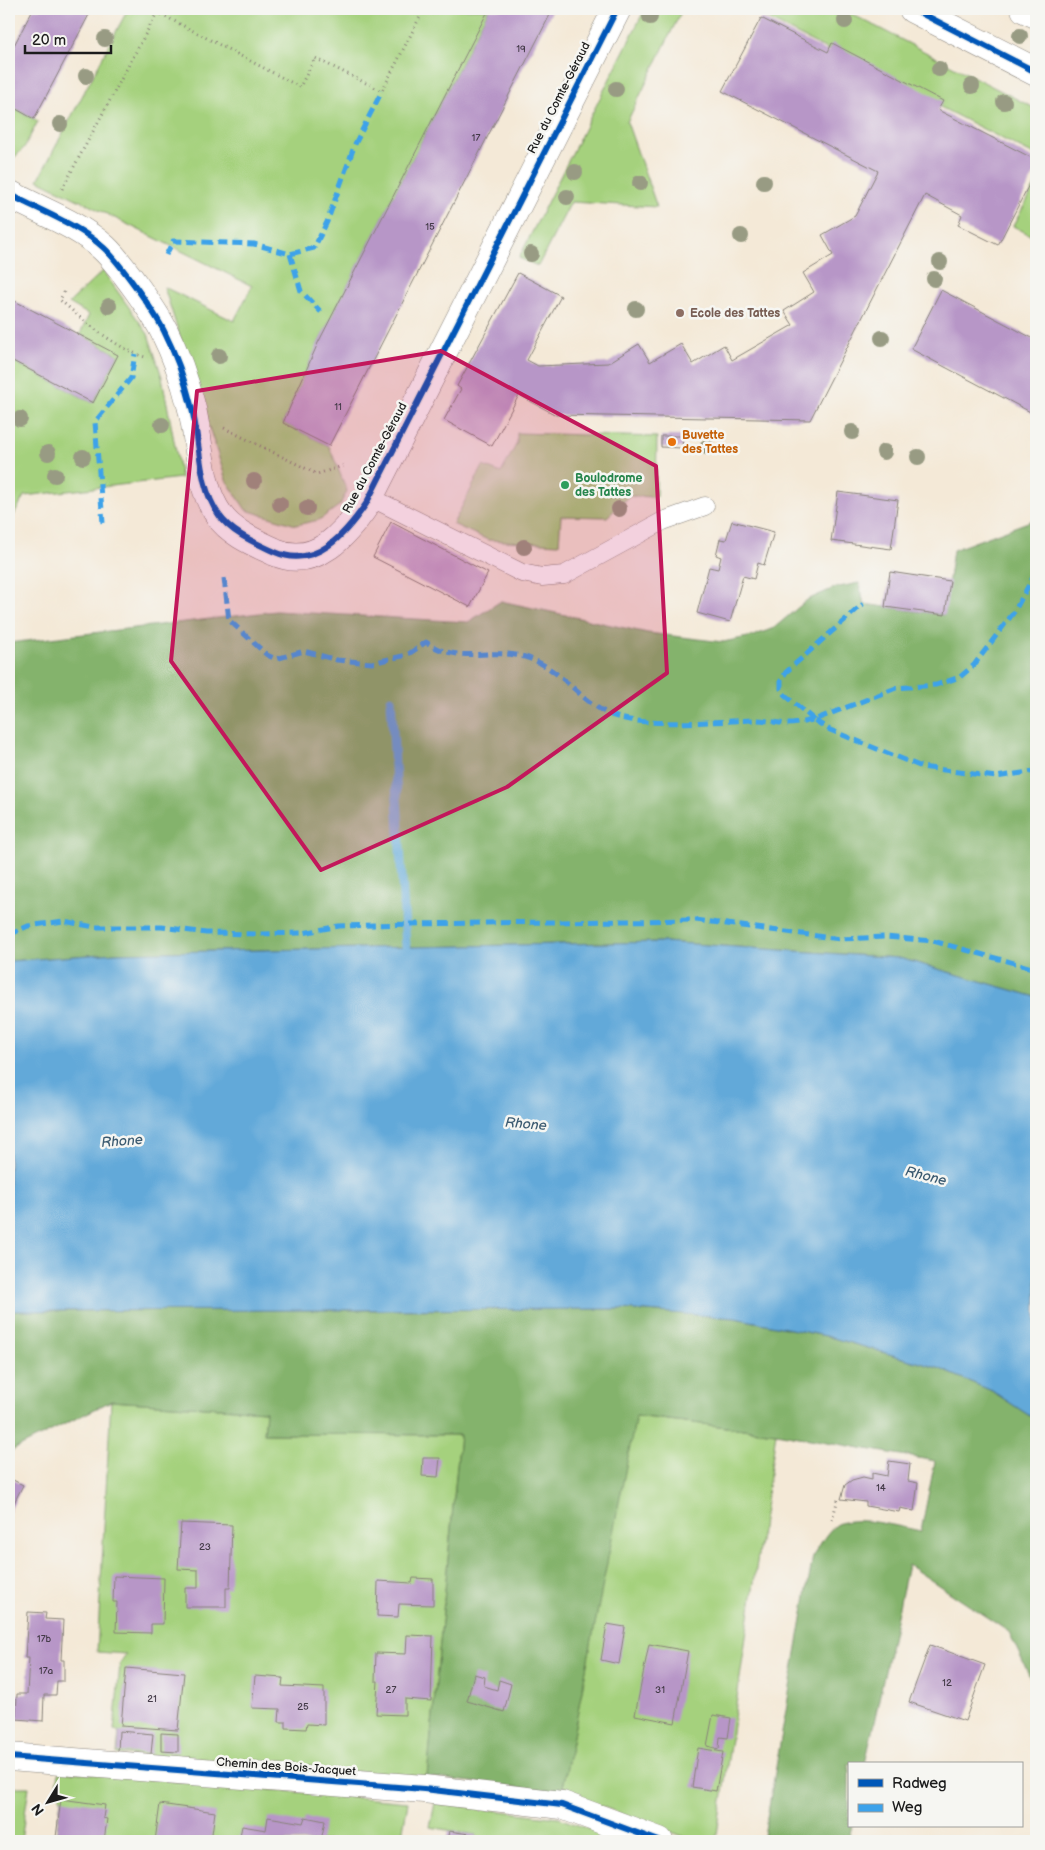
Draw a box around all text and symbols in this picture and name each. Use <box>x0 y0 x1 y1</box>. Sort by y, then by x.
scale bar <box>25 22 111 54</box>
text: 20 m <box>32 31 66 50</box>
street label: Rue du Comte-Géraud <box>524 40 594 156</box>
house number: 19 <box>516 43 526 55</box>
house number: 17 <box>472 132 480 144</box>
house number: 15 <box>425 221 435 233</box>
place label: Ecole des Tattes <box>690 306 780 321</box>
marker: Ecole des Tattes <box>674 307 686 319</box>
street label: Rue du Comte-Géraud <box>339 400 411 516</box>
house number: 11 <box>334 401 342 413</box>
place label: Buvette des Tattes <box>682 428 738 457</box>
marker: Buvette des Tattes <box>666 436 678 448</box>
place label: Boulodrome des Tattes <box>575 471 642 500</box>
marker: Boulodrome des Tattes <box>559 479 571 491</box>
water label: Rhone <box>504 1114 548 1134</box>
water label: Rhone <box>101 1131 143 1151</box>
water label: Rhone <box>904 1163 948 1189</box>
house number: 14 <box>876 1482 886 1494</box>
house number: 23 <box>199 1541 211 1553</box>
house number: 17b <box>37 1633 52 1645</box>
house number: 17a <box>39 1665 54 1677</box>
house number: 12 <box>942 1677 952 1689</box>
house number: 27 <box>386 1684 396 1696</box>
house number: 31 <box>655 1684 665 1696</box>
house number: 21 <box>147 1693 157 1705</box>
house number: 25 <box>297 1701 309 1713</box>
street label: Chemin des Bois-Jacquet <box>216 1755 357 1779</box>
legend <box>848 1762 1022 1828</box>
text: Radweg <box>892 1774 947 1793</box>
north arrow <box>22 1778 72 1828</box>
text: Weg <box>892 1798 922 1817</box>
text: N <box>28 1800 48 1819</box>

